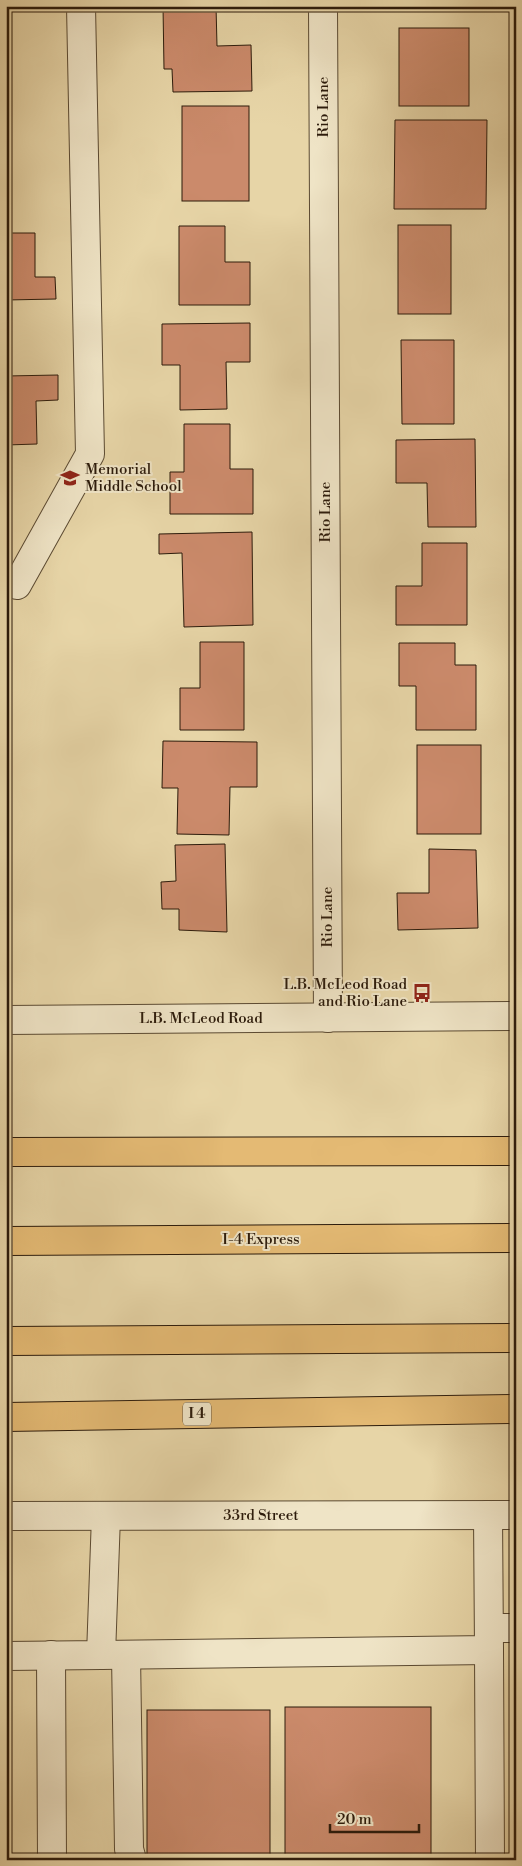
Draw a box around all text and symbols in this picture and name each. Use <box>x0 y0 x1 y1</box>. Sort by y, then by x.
street label: Rio Lane <box>314 77 333 137</box>
place label: Memorial Middle School <box>85 460 182 496</box>
school or university icon: Memorial Middle School <box>59 467 81 489</box>
street label: Rio Lane <box>316 482 335 542</box>
street label: Rio Lane <box>318 887 337 947</box>
place label: L.B. McLeod Road and Rio Lane <box>284 975 407 1011</box>
bus stop icon: L.B. McLeod Road and Rio Lane <box>411 982 433 1004</box>
street label: L.B. McLeod Road <box>139 1009 263 1028</box>
street label: I-4 Express <box>222 1230 300 1249</box>
road number: I 4 <box>183 1402 211 1426</box>
street label: 33rd Street <box>223 1506 299 1525</box>
scale bar <box>330 1801 418 1833</box>
text: 20 m <box>337 1810 372 1829</box>

